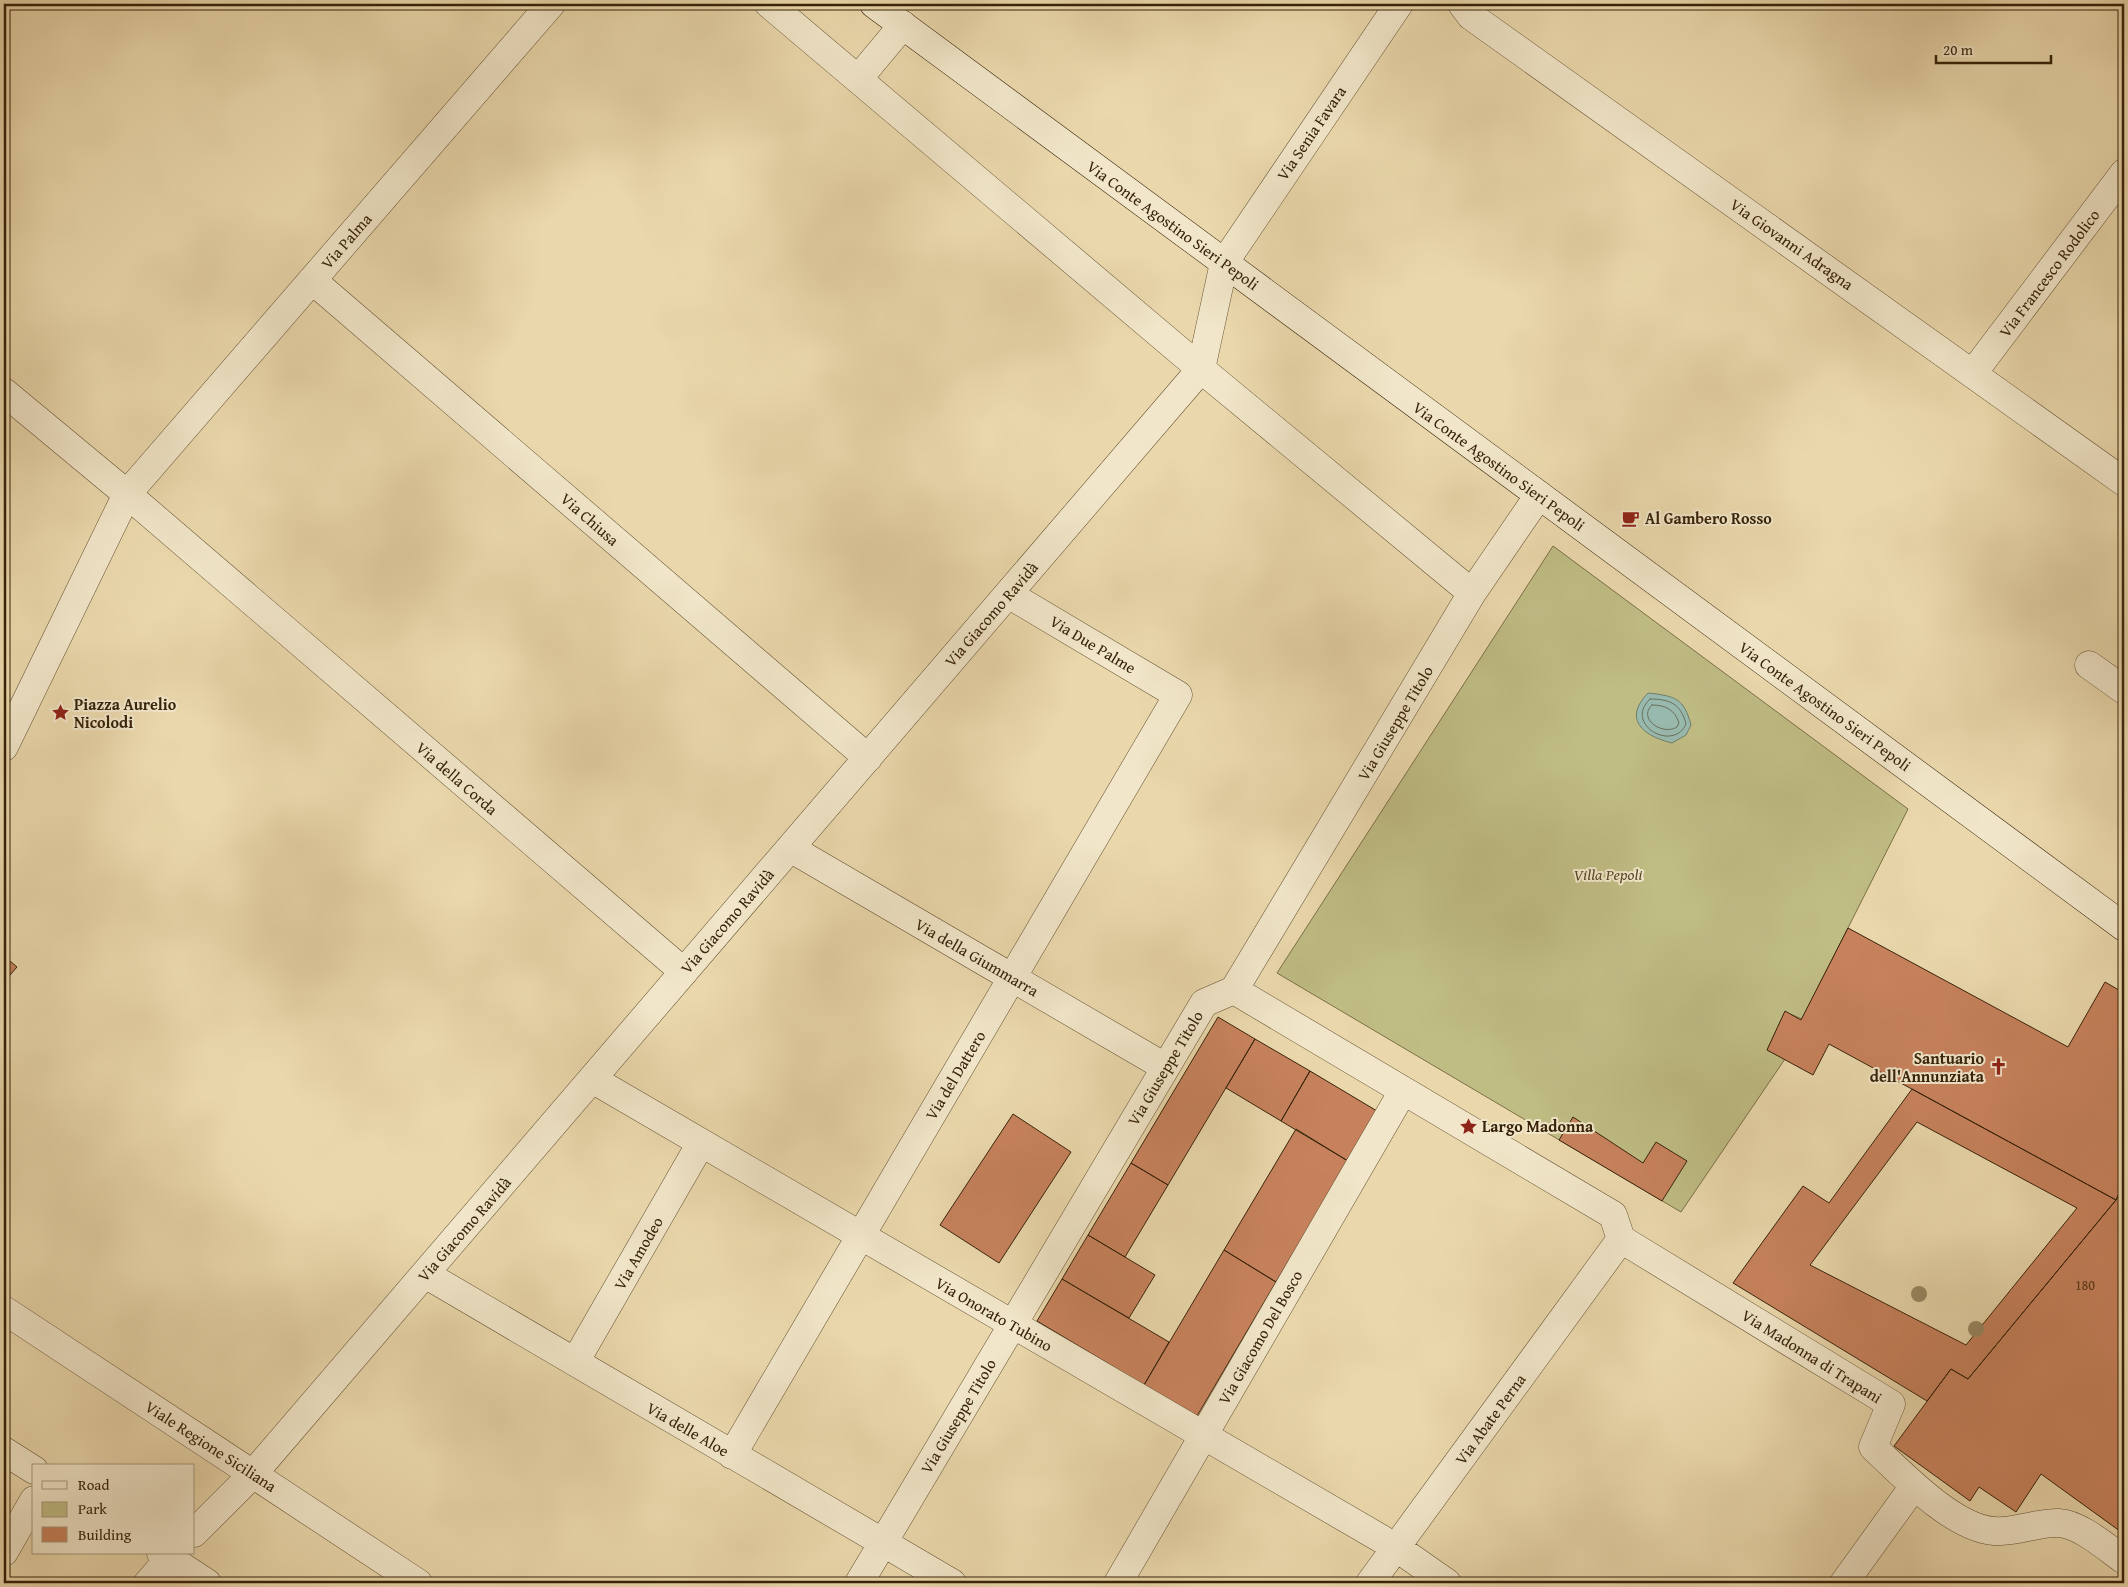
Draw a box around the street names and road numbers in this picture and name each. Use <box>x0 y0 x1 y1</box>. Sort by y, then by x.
street label: Via Senia Favara <box>1270 80 1352 185</box>
street label: Via Conte Agostino Sieri Pepoli <box>1082 154 1265 296</box>
street label: Via Giovanni Adragna <box>1725 192 1859 296</box>
street label: Via Francesco Rodolico <box>1993 204 2105 342</box>
street label: Via Palma <box>315 207 377 274</box>
street label: Via Conte Agostino Sieri Pepoli <box>1408 395 1591 537</box>
street label: Via Chiusa <box>555 487 625 552</box>
street label: Via Giacomo Ravidà <box>938 556 1044 672</box>
street label: Via Due Palme <box>1045 609 1141 679</box>
street label: Via Conte Agostino Sieri Pepoli <box>1734 635 1917 777</box>
street label: Via Giuseppe Titolo <box>1351 661 1439 785</box>
street label: Via della Corda <box>411 736 504 821</box>
street label: Via Giacomo Ravidà <box>674 863 780 979</box>
street label: Via della Giummarra <box>911 912 1044 1002</box>
street label: Via Giuseppe Titolo <box>1121 1006 1209 1130</box>
street label: Via del Dattero <box>919 1026 991 1124</box>
street label: Via Giacomo Ravidà <box>411 1171 517 1287</box>
street label: Via Amodeo <box>607 1212 669 1294</box>
street label: Via Giacomo Del Bosco <box>1212 1265 1308 1409</box>
street label: Via Onorato Tubino <box>931 1271 1057 1357</box>
street label: Via Madonna di Trapani <box>1737 1303 1887 1409</box>
street label: Via Giuseppe Titolo <box>914 1354 1002 1478</box>
street label: Via Abate Perna <box>1449 1368 1532 1470</box>
street label: Viale Regione Siciliana <box>141 1394 282 1498</box>
street label: Via delle Aloe <box>642 1396 734 1462</box>

